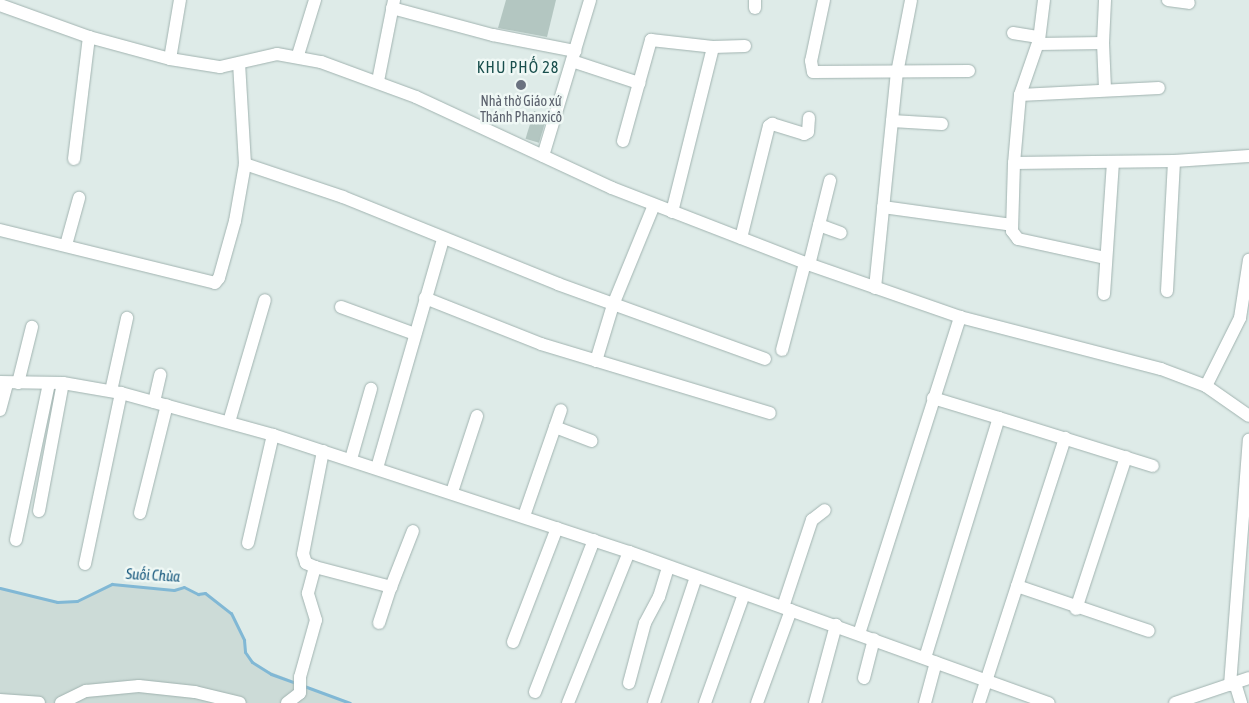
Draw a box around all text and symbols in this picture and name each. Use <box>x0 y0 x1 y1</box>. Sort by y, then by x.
district label: KHU PHỐ 28 <box>476 57 560 77</box>
marker: Nhà thờ Giáo xứ Thánh Phanxicô <box>515 79 527 91</box>
place label: Nhà thờ Giáo xứ Thánh Phanxicô <box>480 93 562 125</box>
water label: Suối Chùa <box>125 565 181 585</box>

